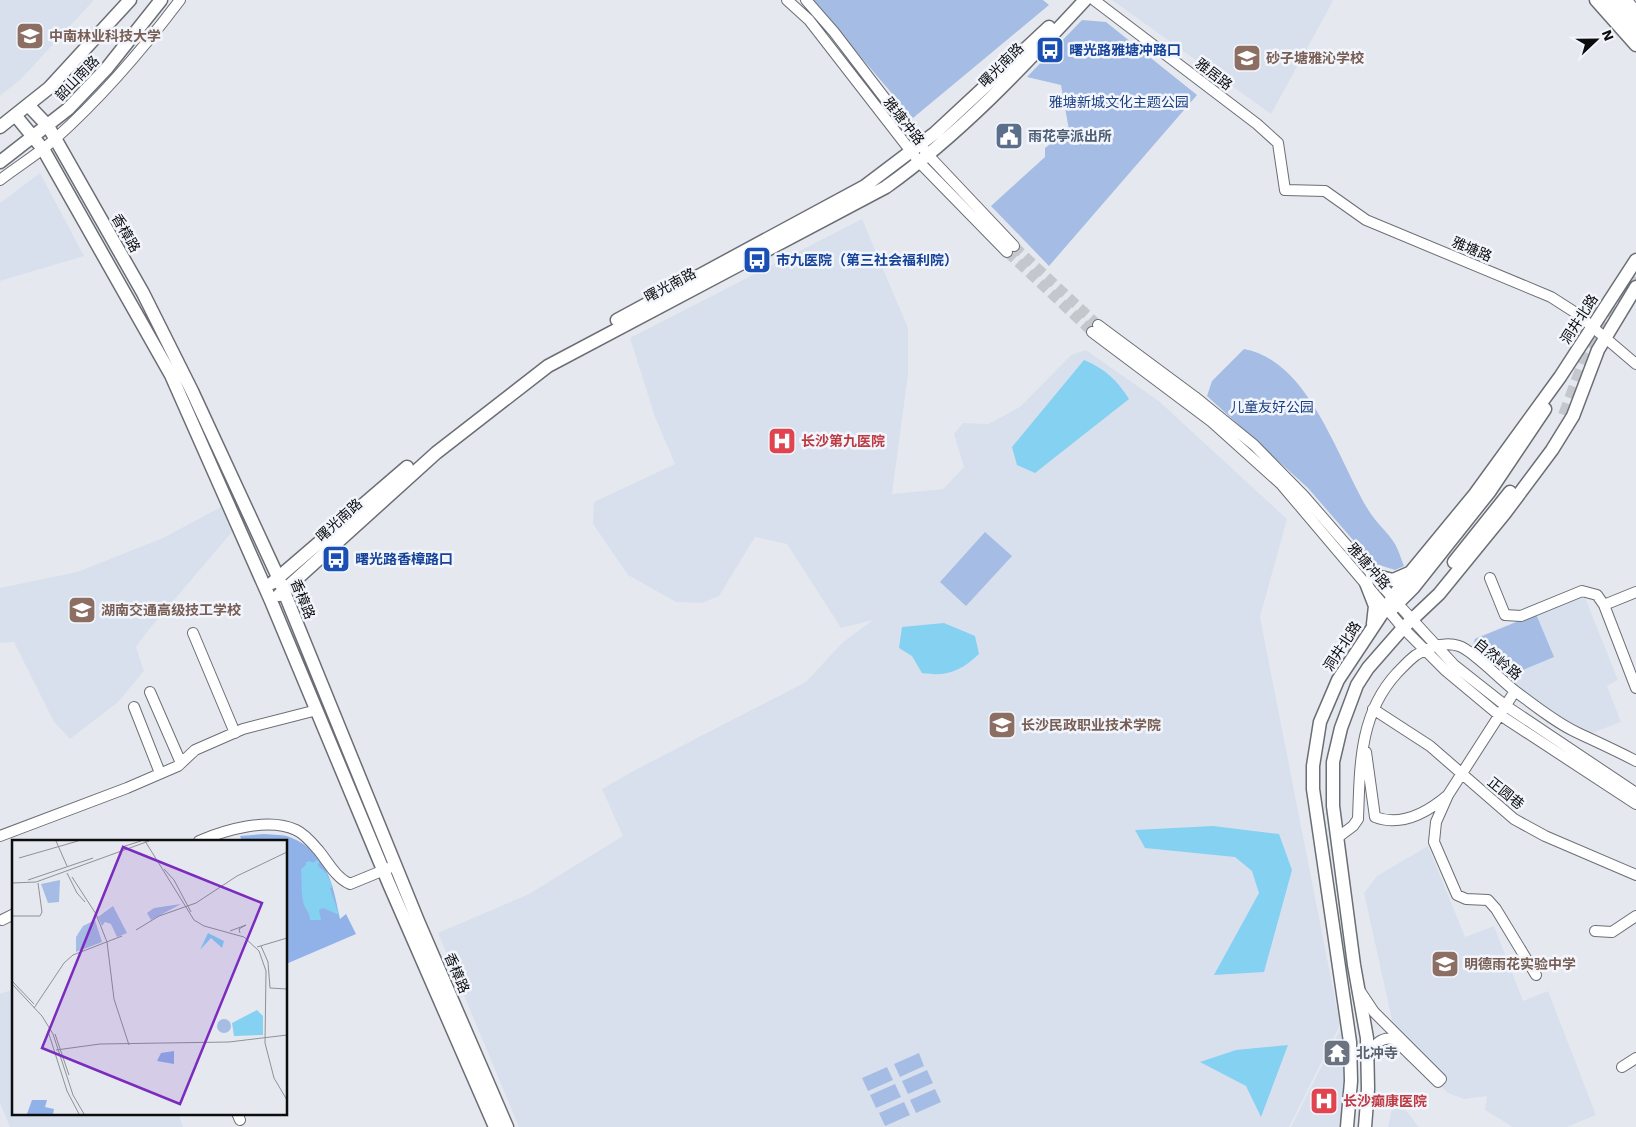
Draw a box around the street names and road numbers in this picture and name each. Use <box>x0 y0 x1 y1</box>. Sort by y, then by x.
street label: 曙光南路 <box>976 40 1026 90</box>
street label: 韶山南路 <box>52 52 102 104</box>
street label: 雅居路 <box>1192 55 1236 93</box>
street label: 雅塘冲路 <box>880 94 928 148</box>
street label: 香樟路 <box>109 211 143 255</box>
street label: 雅塘路 <box>1450 233 1494 265</box>
street label: 曙光南路 <box>642 265 698 305</box>
street label: 洞井北路 <box>1557 291 1601 347</box>
street label: 曙光南路 <box>313 495 365 545</box>
street label: 雅塘冲路 <box>1345 540 1393 592</box>
street label: 香樟路 <box>288 577 318 621</box>
street label: 洞井北路 <box>1320 618 1364 674</box>
street label: 自然岭路 <box>1471 635 1525 683</box>
street label: 正圆巷 <box>1485 774 1527 812</box>
street label: 香樟路 <box>441 951 473 995</box>

